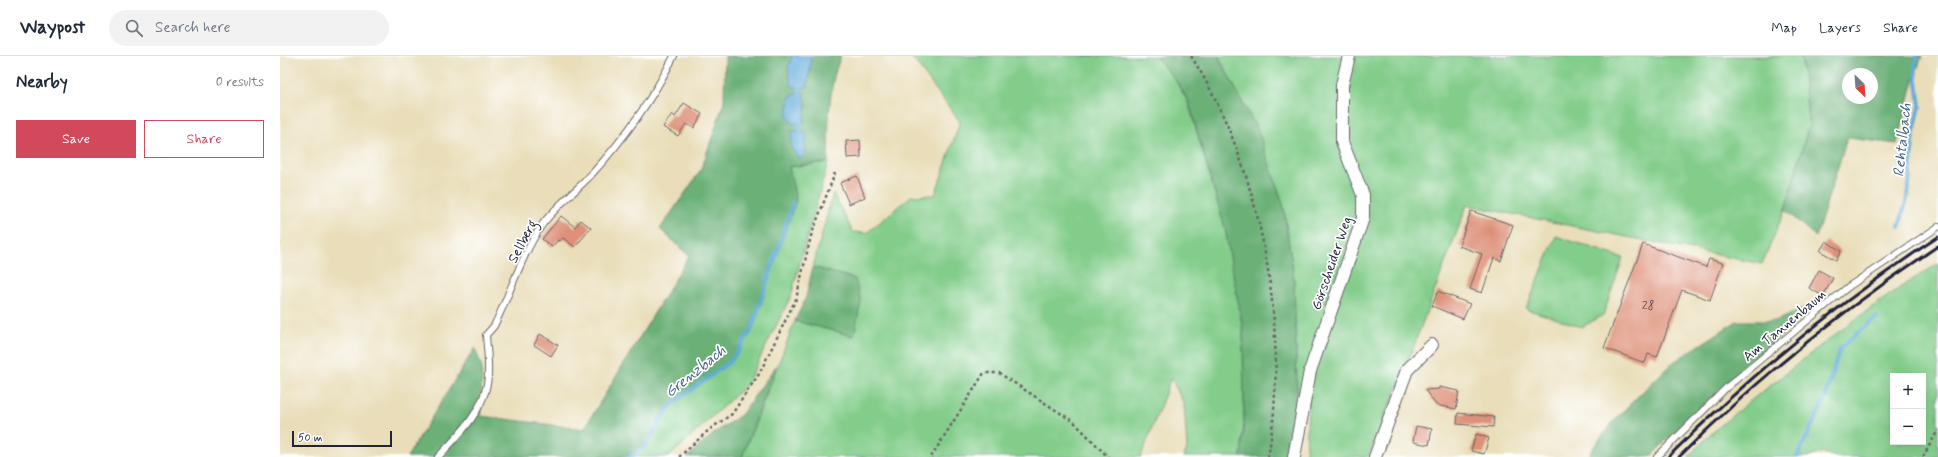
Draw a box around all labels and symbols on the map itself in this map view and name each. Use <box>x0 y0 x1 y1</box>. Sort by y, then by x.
north arrow <box>1842 68 1878 104</box>
water label: Rehtalbach <box>1889 102 1917 178</box>
street label: Görscheider Weg <box>1308 214 1356 312</box>
street label: Sellberg <box>504 217 544 267</box>
street label: Am Tannenbaum <box>1739 286 1830 366</box>
house number: 28 <box>1642 298 1654 314</box>
water label: Grenzbach <box>661 341 730 402</box>
scale bar <box>292 429 392 448</box>

